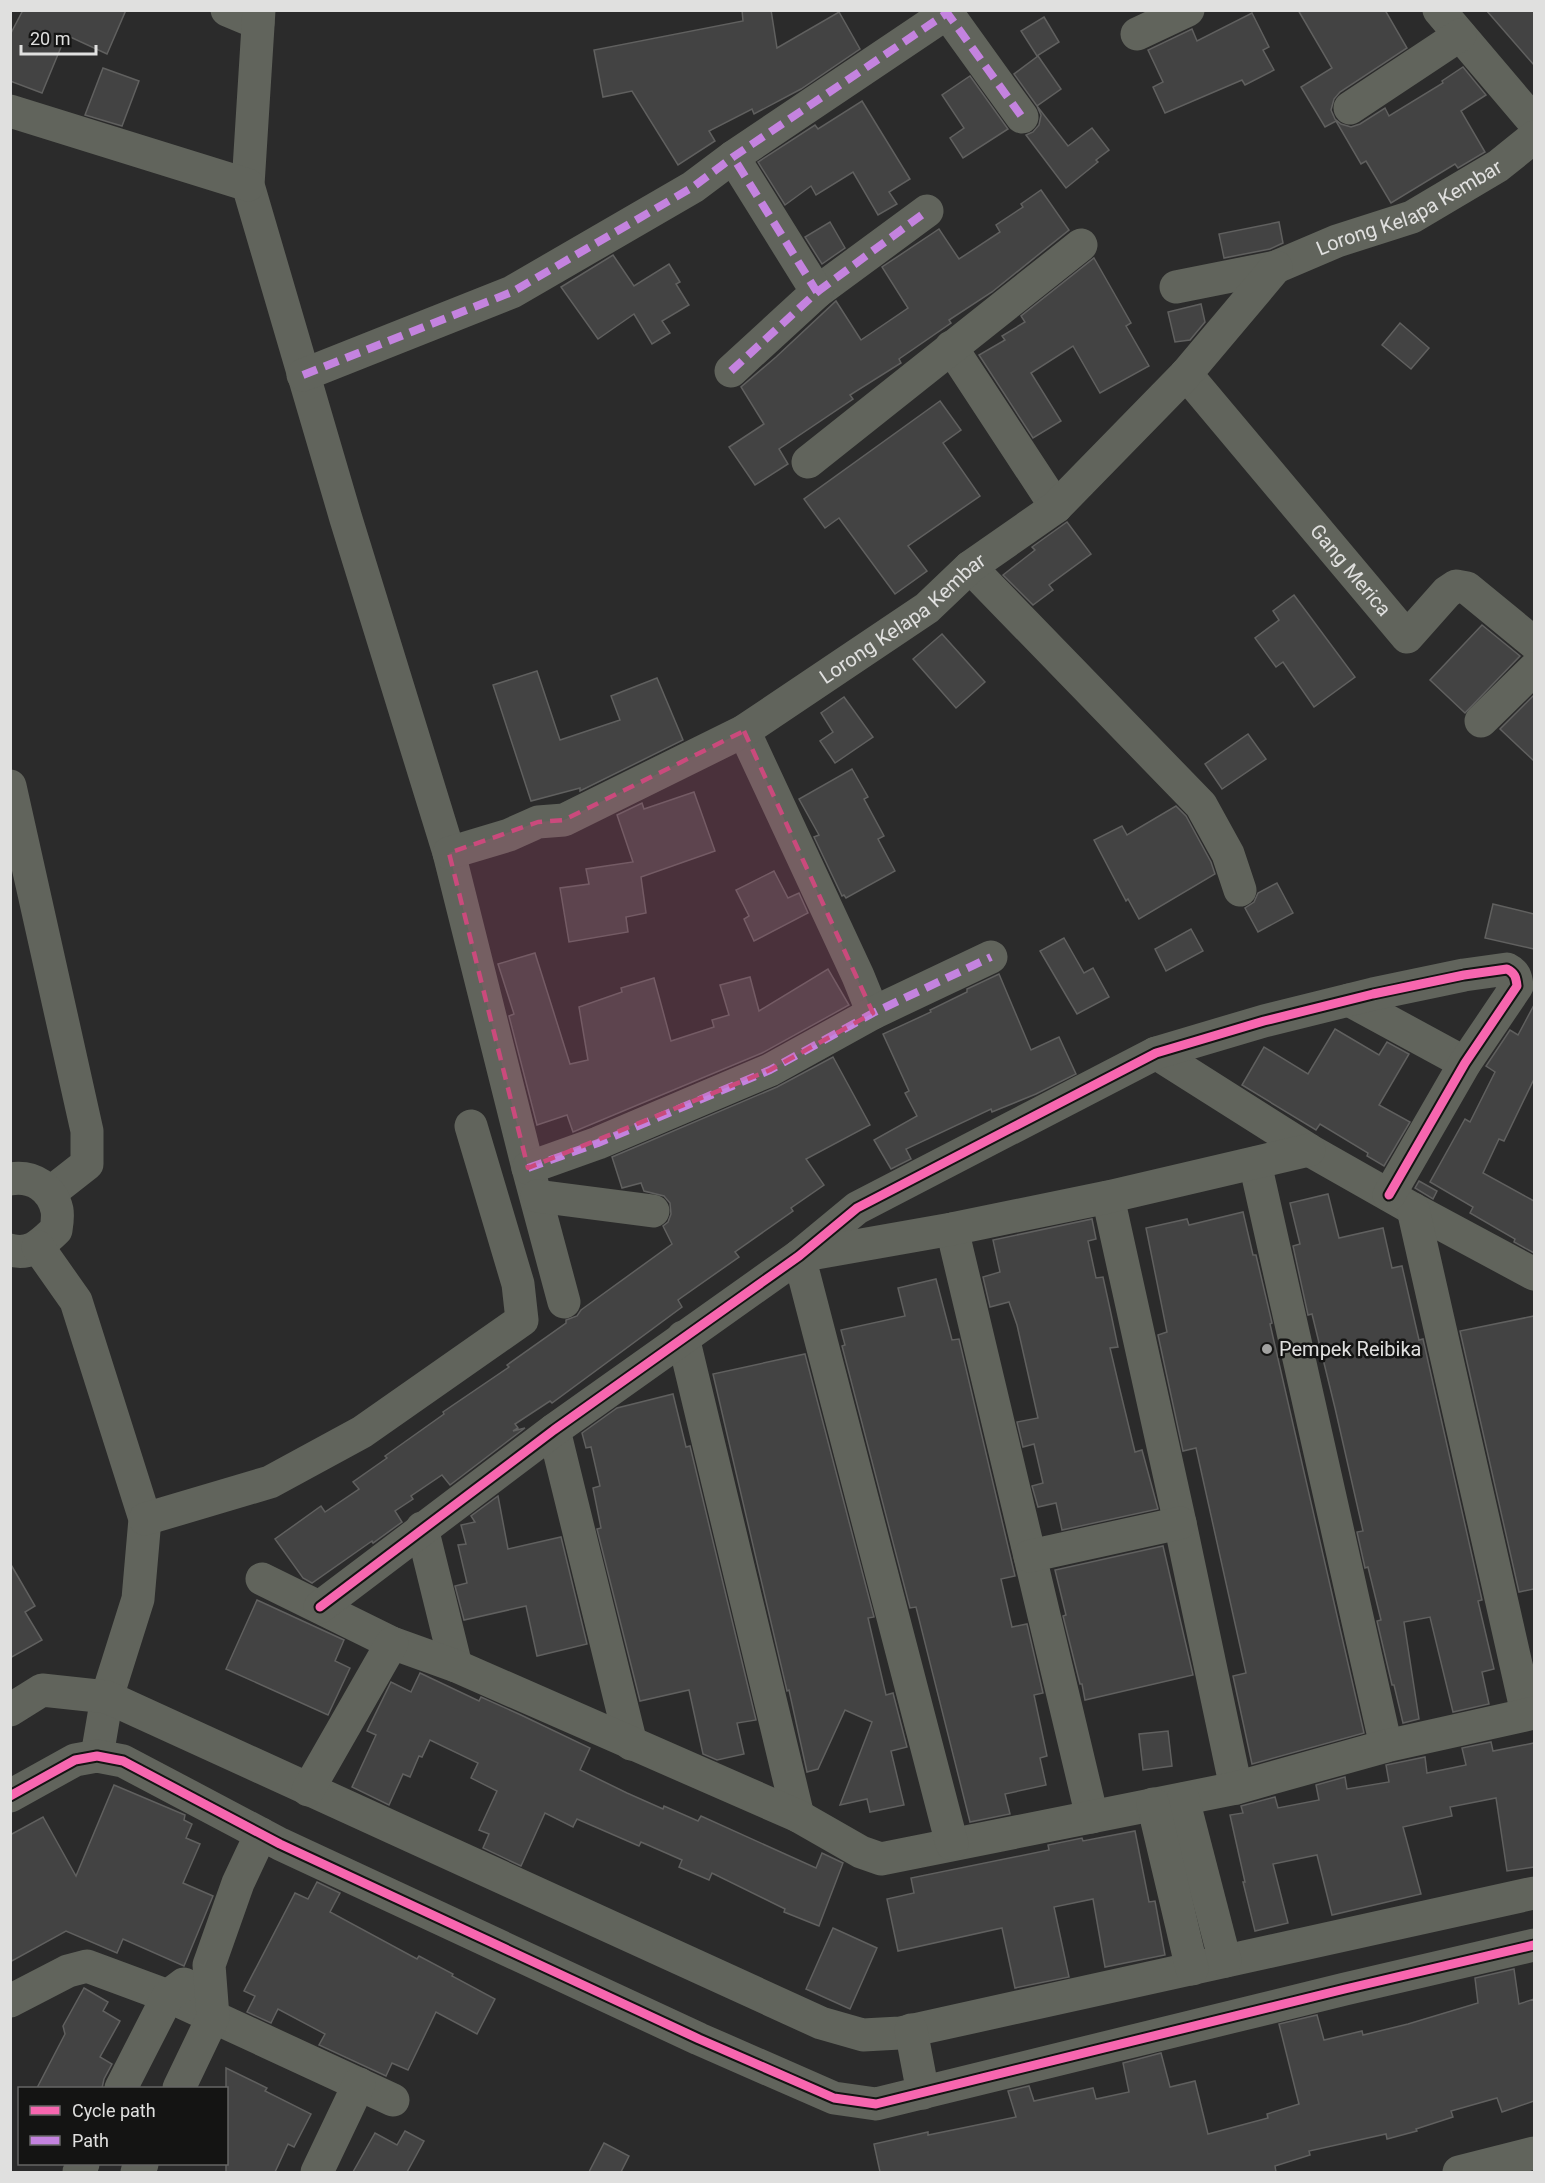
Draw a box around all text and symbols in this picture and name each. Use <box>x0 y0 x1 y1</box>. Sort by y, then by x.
scale bar <box>21 18 96 56</box>
text: 20 m <box>30 28 70 49</box>
street label: Lorong Kelapa Kembar <box>1312 154 1506 260</box>
street label: Gang Merica <box>1305 519 1396 621</box>
street label: Lorong Kelapa Kembar <box>815 548 990 689</box>
place label: Pempek Reibika <box>1279 1337 1421 1361</box>
marker: Pempek Reibika <box>1260 1342 1274 1356</box>
legend <box>18 2087 228 2165</box>
text: Cycle path <box>72 2100 156 2121</box>
text: Path <box>72 2130 109 2151</box>

